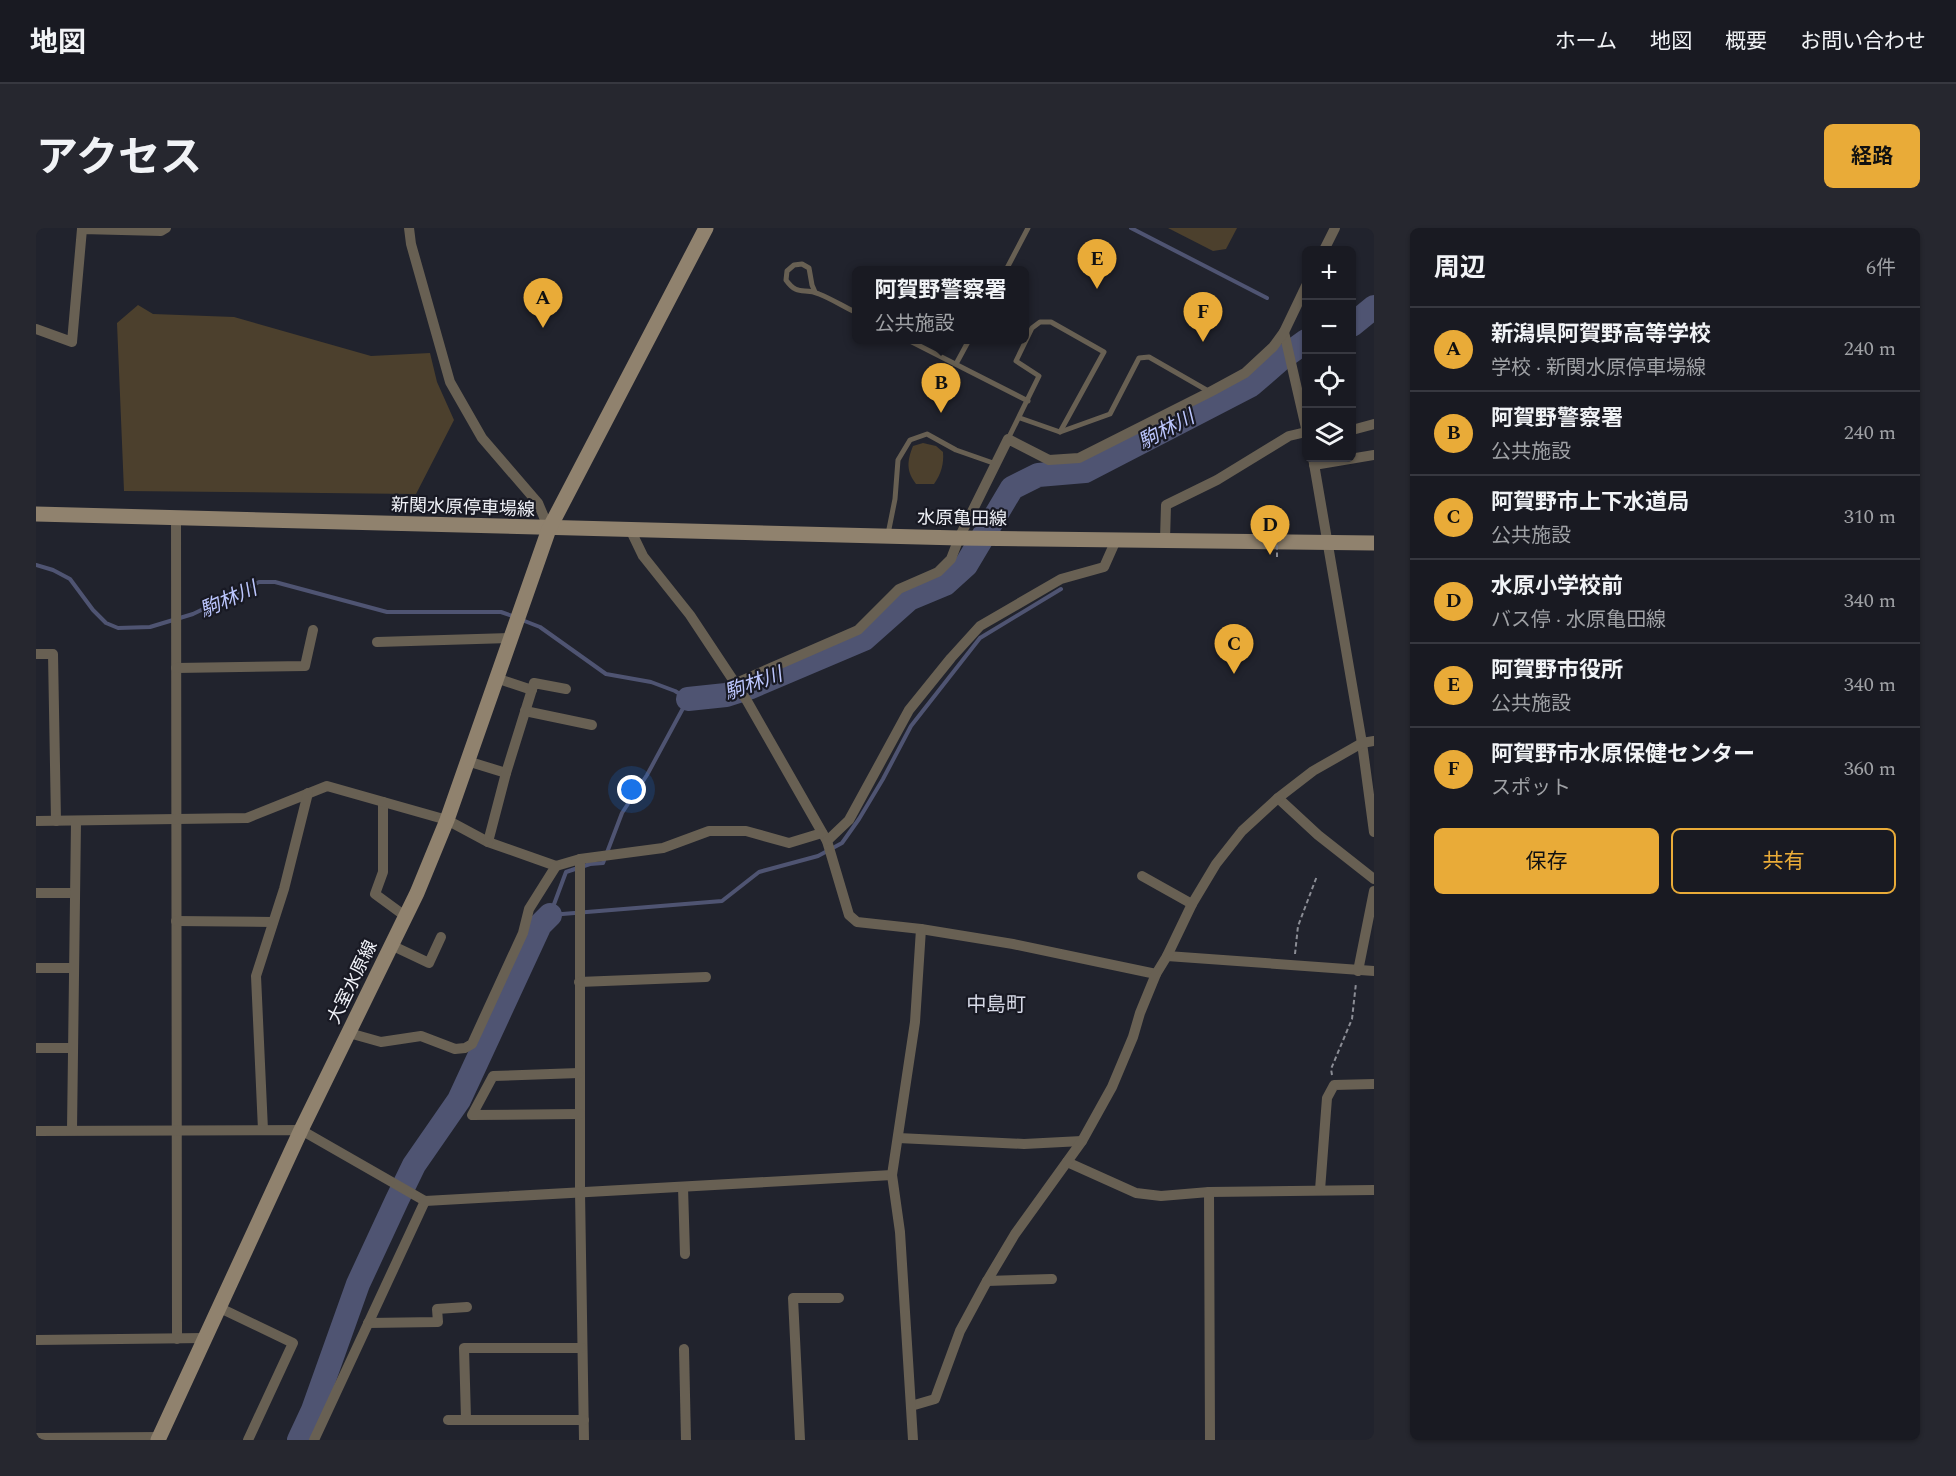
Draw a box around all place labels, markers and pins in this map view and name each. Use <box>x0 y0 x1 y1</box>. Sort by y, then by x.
pin: E <box>1078 239 1116 289</box>
pin: A <box>524 279 562 328</box>
pin: F <box>1184 292 1222 342</box>
pin: B <box>922 364 960 413</box>
pin: D <box>1250 506 1290 555</box>
pin: C <box>1214 624 1254 674</box>

